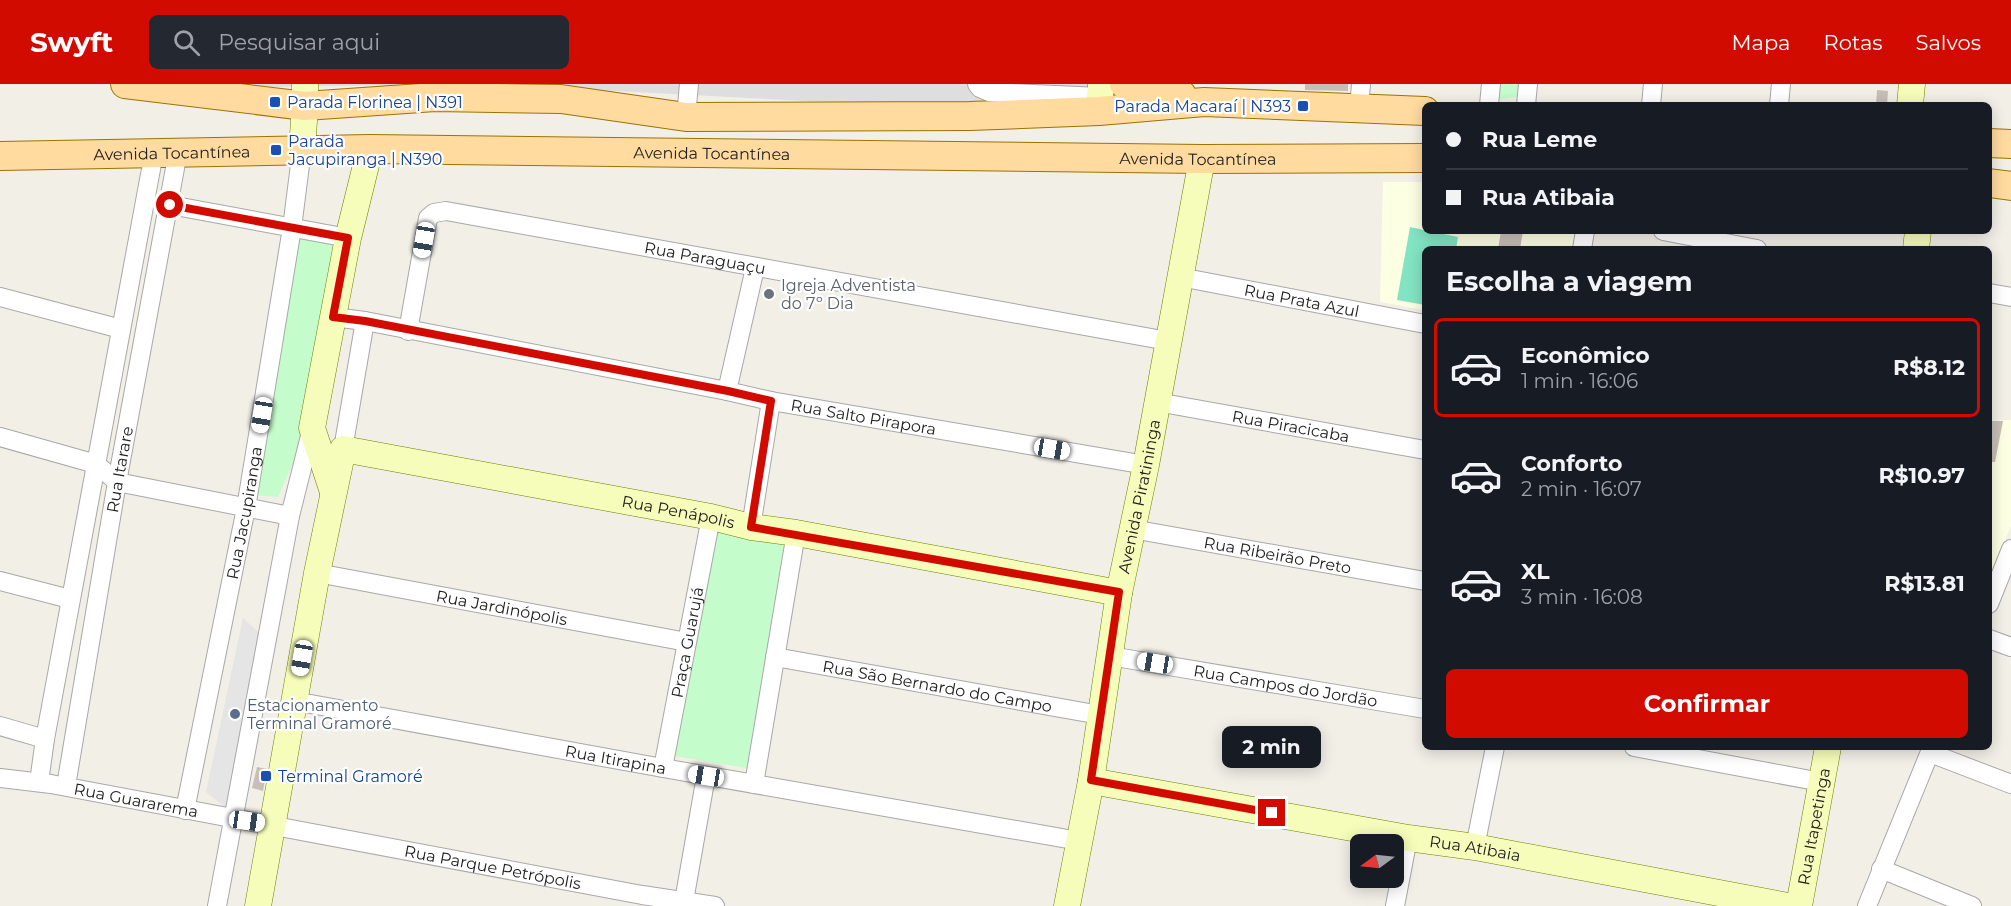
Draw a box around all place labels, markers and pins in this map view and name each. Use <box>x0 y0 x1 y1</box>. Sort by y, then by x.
place label: Parada Florinea | N391 <box>287 93 463 112</box>
marker: Parada Florinea | N391 <box>268 95 282 109</box>
place label: Parada Macaraí | N393 <box>1114 97 1291 116</box>
marker: Parada Macaraí | N393 <box>1296 99 1310 113</box>
place label: Parada Jacupiranga | N390 <box>287 132 442 169</box>
marker: Parada Jacupiranga | N390 <box>269 143 283 157</box>
place label: Igreja Adventista do 7º Dia <box>781 276 916 313</box>
marker: Igreja Adventista do 7º Dia <box>762 287 776 301</box>
place label: Estacionamento Terminal Gramoré <box>247 696 392 733</box>
marker: Estacionamento Terminal Gramoré <box>228 707 242 721</box>
place label: Terminal Gramoré <box>278 767 423 786</box>
marker: Terminal Gramoré <box>259 769 273 783</box>

